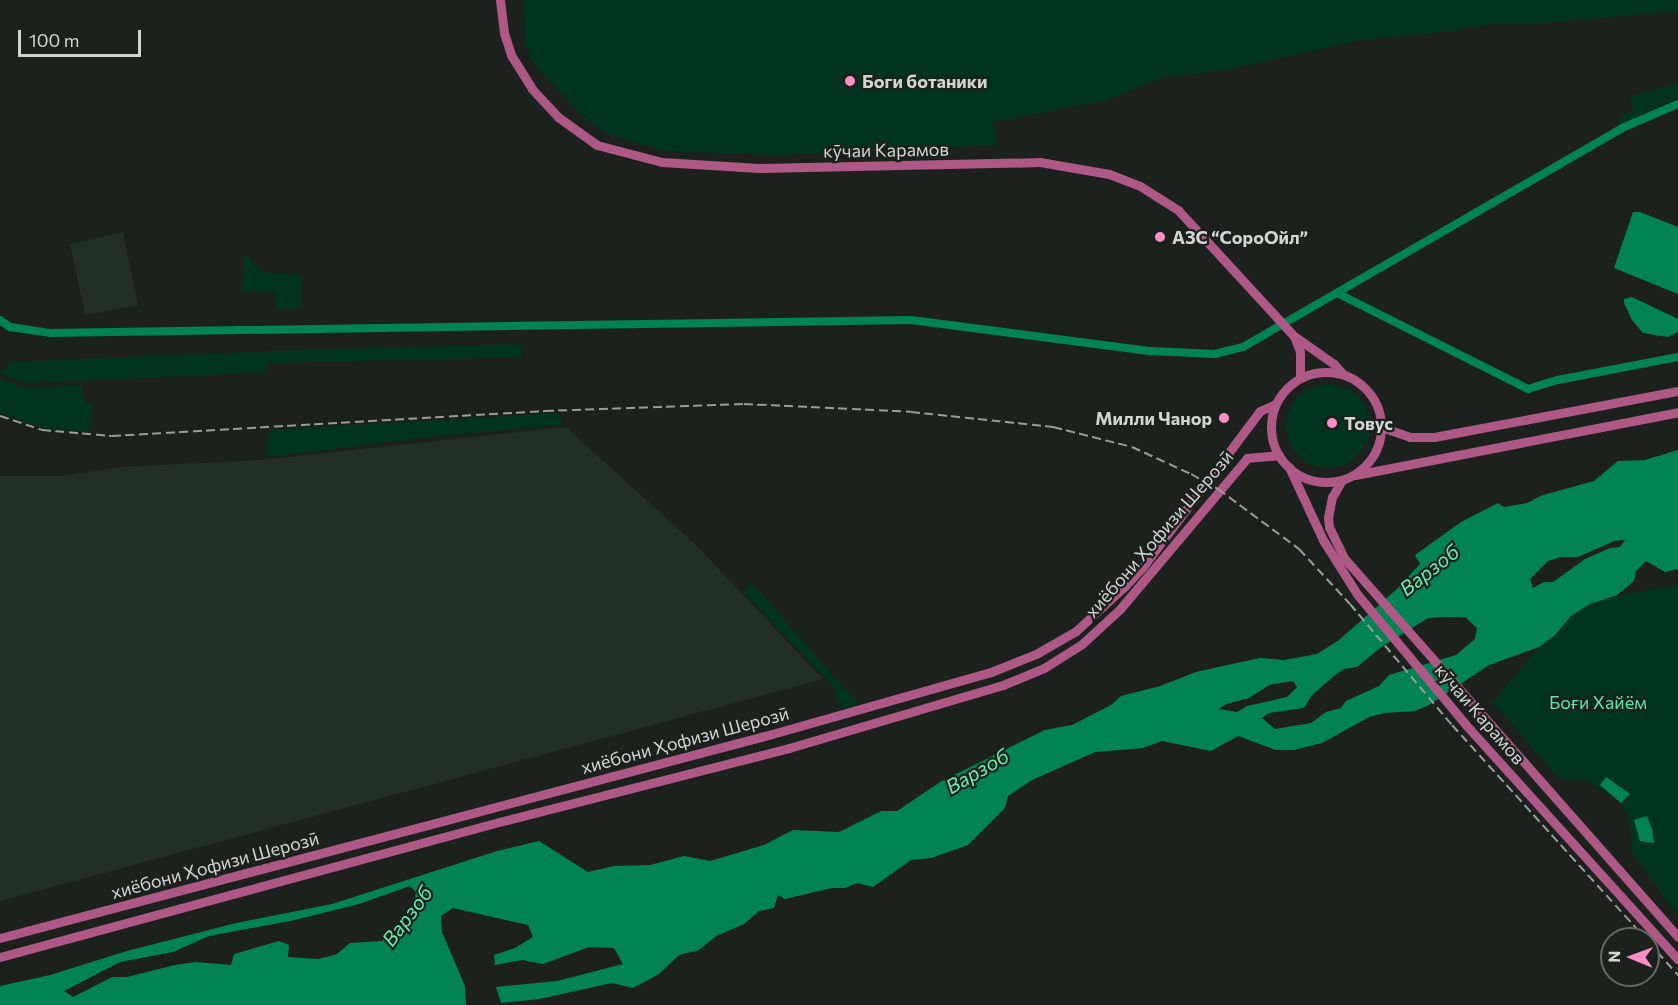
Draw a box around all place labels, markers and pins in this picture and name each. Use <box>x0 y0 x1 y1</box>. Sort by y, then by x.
place label: Боги ботаники <box>862 70 988 92</box>
marker: Боги ботаники <box>843 74 857 88</box>
place label: АЗС “СороОйл” <box>1172 226 1308 248</box>
marker: АЗС “СороОйл” <box>1153 230 1167 244</box>
place label: Милли Чанор <box>1095 407 1212 429</box>
marker: Милли Чанор <box>1217 411 1231 425</box>
place label: Товус <box>1344 412 1393 434</box>
marker: Товус <box>1325 416 1339 430</box>

